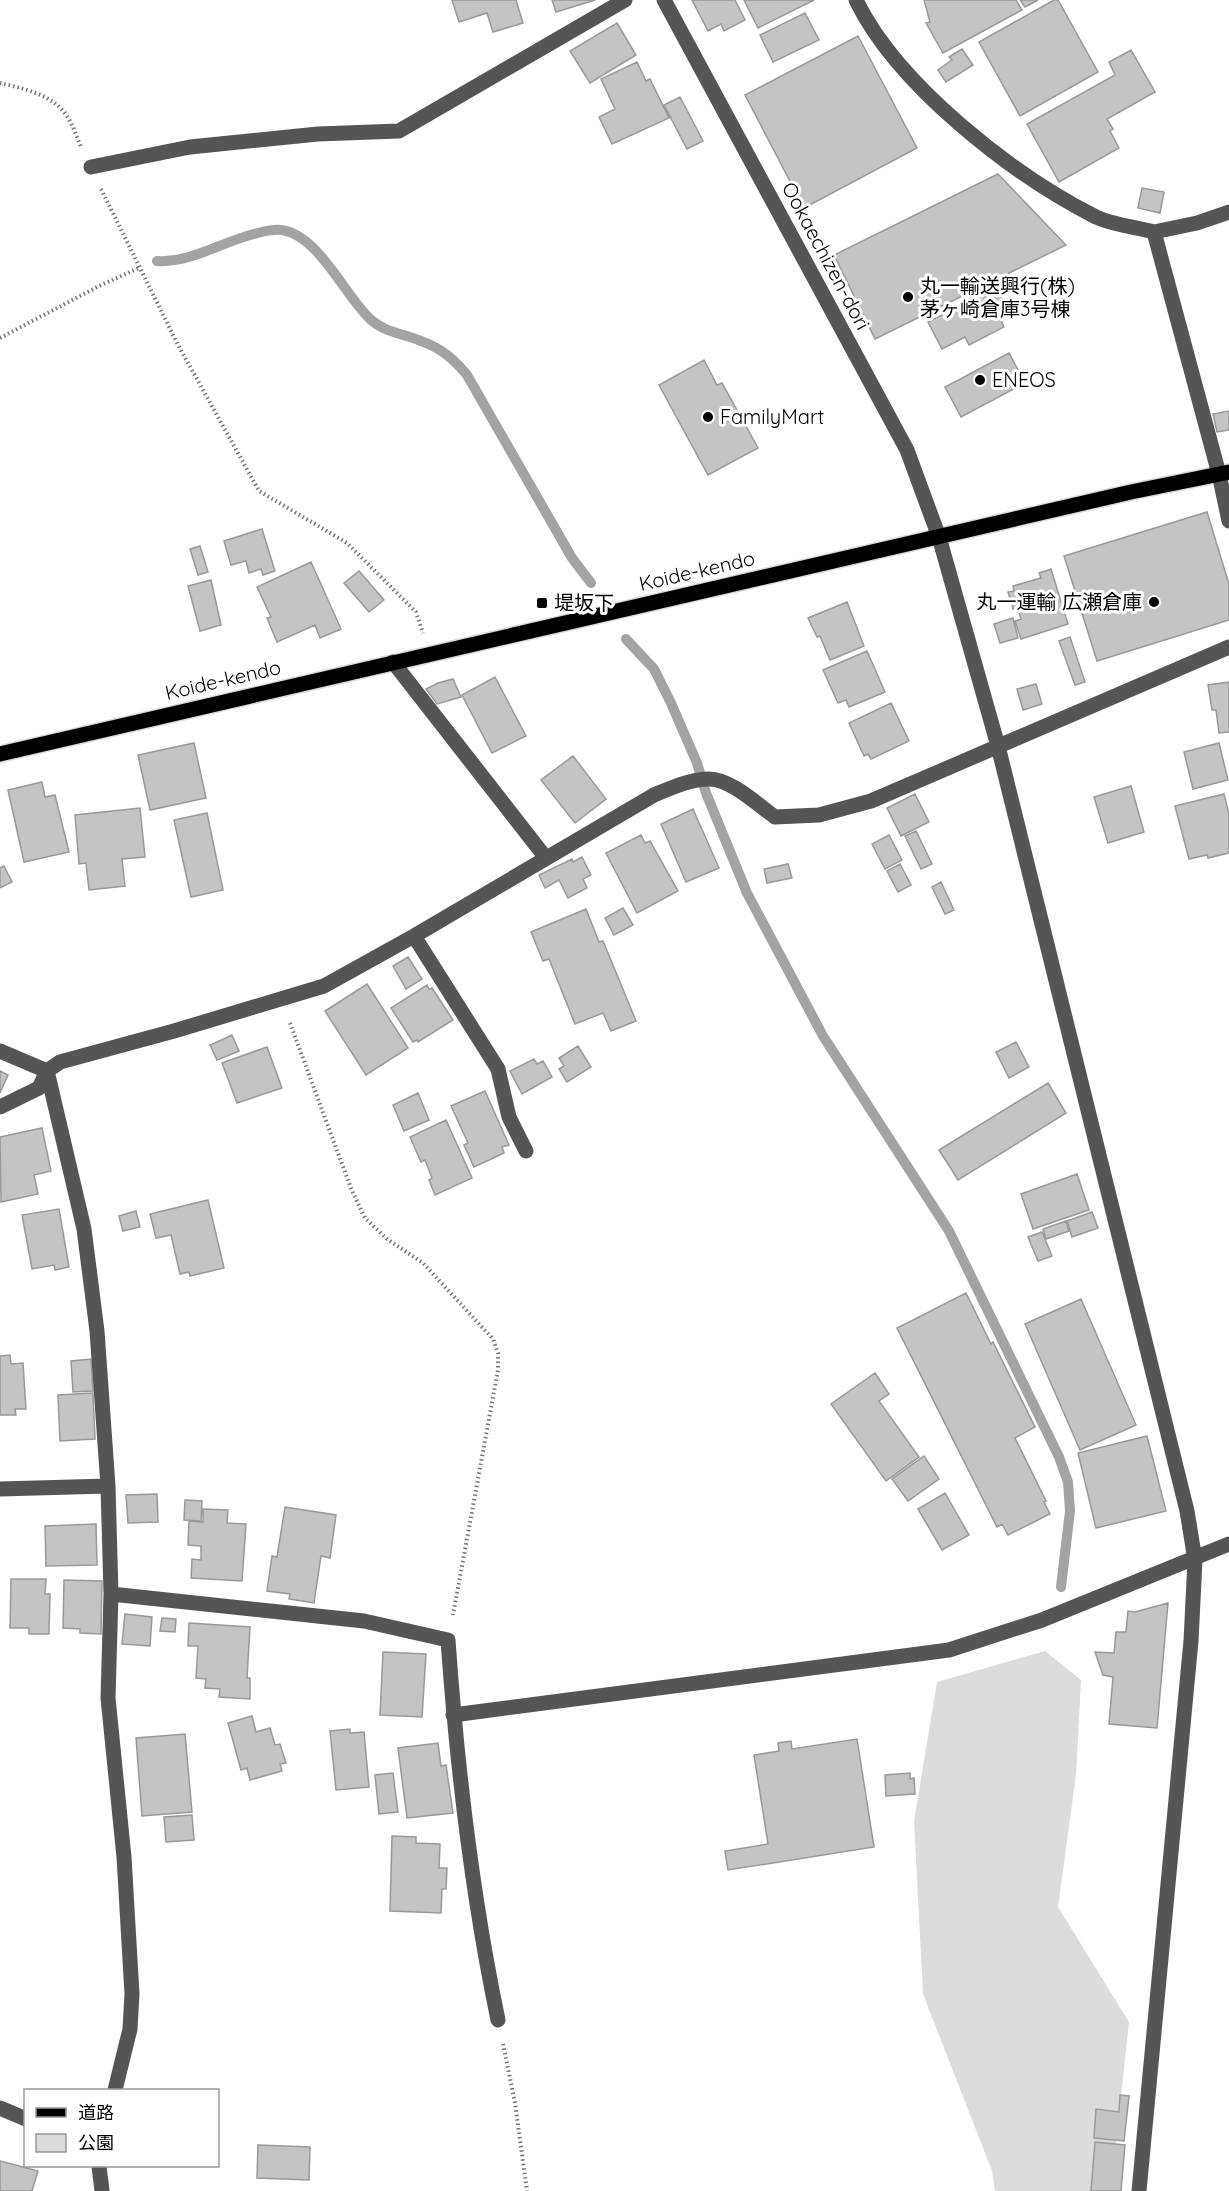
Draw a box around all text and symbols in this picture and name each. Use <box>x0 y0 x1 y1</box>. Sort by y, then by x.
street label: Ookaechizen-dori <box>777 178 876 334</box>
place label: 丸一輸送興行(株) 茅ヶ崎倉庫3号棟 <box>920 273 1075 321</box>
marker: 丸一輸送興行(株) 茅ヶ崎倉庫3号棟 <box>901 290 915 304</box>
place label: ENEOS <box>992 367 1056 392</box>
marker: ENEOS <box>973 373 987 387</box>
place label: FamilyMart <box>720 404 825 429</box>
marker: FamilyMart <box>701 410 715 424</box>
street label: Koide-kendo <box>637 545 757 596</box>
place label: 丸一運輸 広瀬倉庫 <box>977 589 1142 614</box>
place label: 堤坂下 <box>554 590 614 615</box>
marker: 丸一運輸 広瀬倉庫 <box>1147 595 1161 609</box>
marker: 堤坂下 <box>535 596 549 610</box>
street label: Koide-kendo <box>163 654 283 705</box>
legend <box>24 2089 219 2167</box>
text: 道路 <box>78 2101 114 2124</box>
text: 公園 <box>78 2131 114 2154</box>

